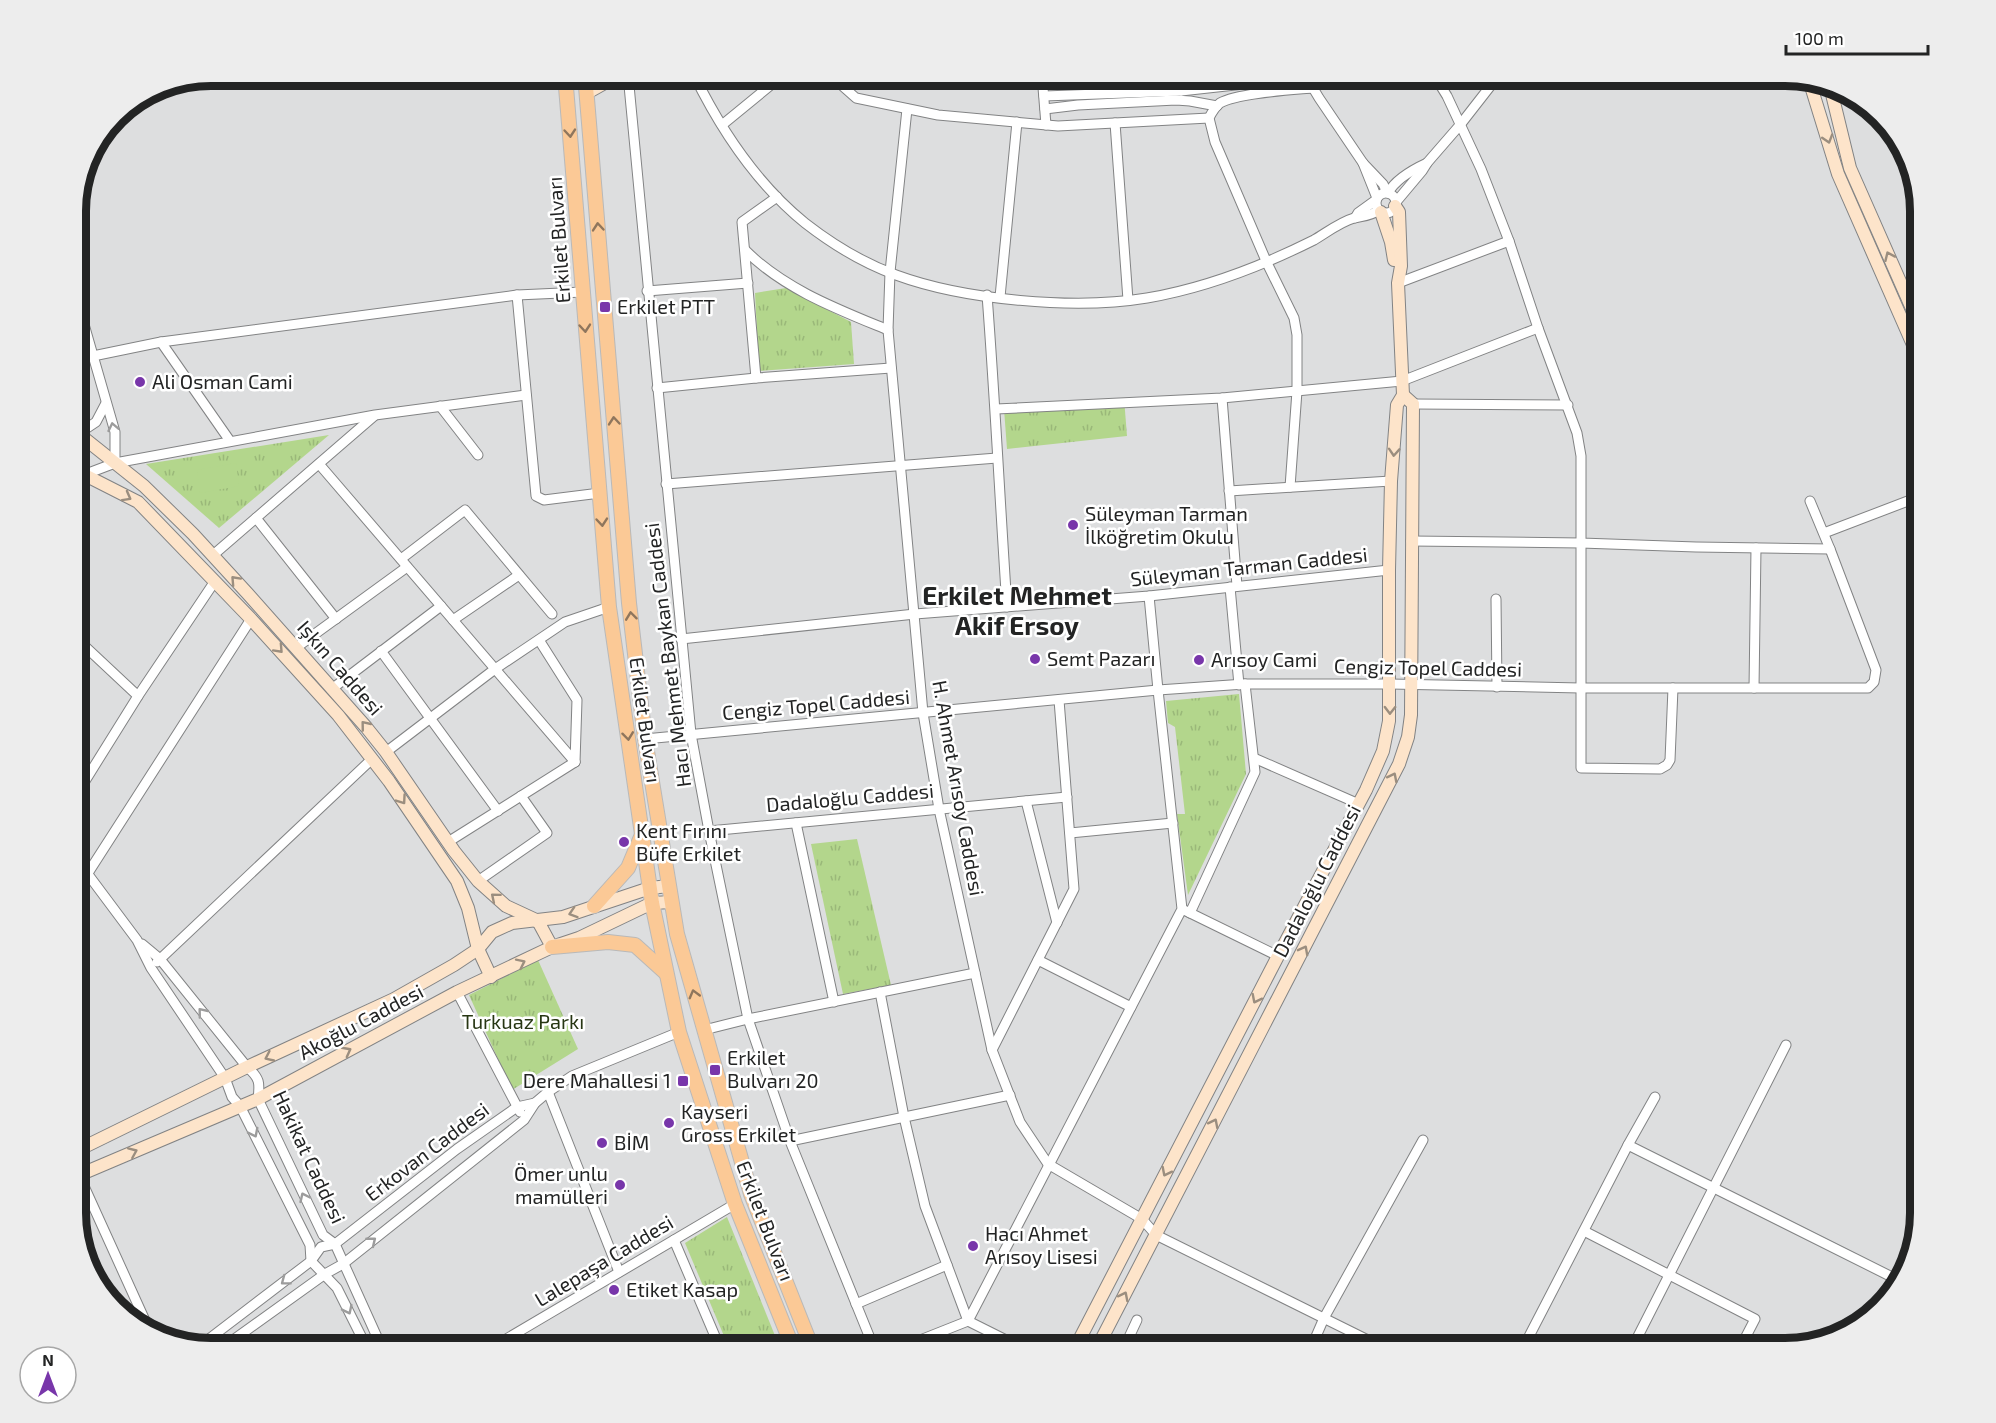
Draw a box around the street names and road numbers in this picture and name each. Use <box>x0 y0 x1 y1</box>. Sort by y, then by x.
street label: Erkilet Bulvarı <box>542 176 574 304</box>
street label: Hacı Mehmet Baykan Caddesi <box>639 522 695 789</box>
street label: Süleyman Tarman Caddesi <box>1129 542 1369 590</box>
street label: Işkın Caddesi <box>292 615 388 720</box>
street label: Cengiz Topel Caddesi <box>1334 653 1522 681</box>
street label: Erkilet Bulvarı <box>625 655 667 784</box>
street label: H. Ahmet Arısoy Caddesi <box>928 678 990 897</box>
street label: Cengiz Topel Caddesi <box>721 684 911 724</box>
street label: Dadaloğlu Caddesi <box>765 778 935 816</box>
street label: Dadaloğlu Caddesi <box>1267 800 1365 961</box>
street label: Akoğlu Caddesi <box>294 978 427 1064</box>
street label: Hakikat Caddesi <box>269 1086 351 1227</box>
street label: Erkovan Caddesi <box>360 1097 493 1206</box>
street label: Erkilet Bulvarı <box>732 1157 800 1284</box>
street label: Lalepaşa Caddesi <box>530 1209 678 1312</box>

